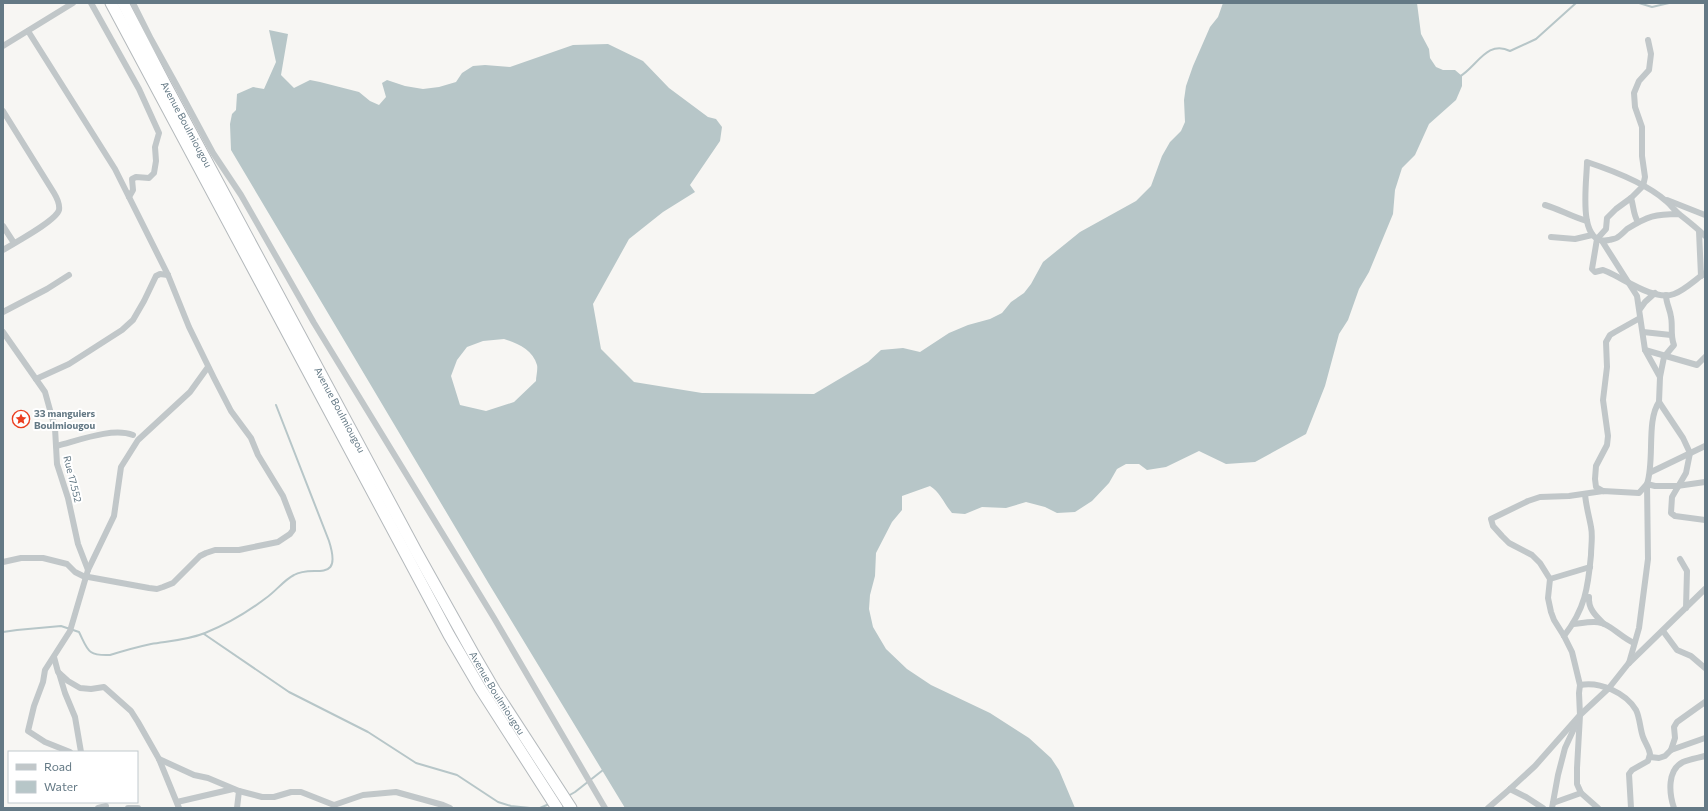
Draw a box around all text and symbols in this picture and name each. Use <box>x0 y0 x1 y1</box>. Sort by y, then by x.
street label: Avenue Boulmiougou <box>159 79 215 169</box>
street label: Avenue Boulmiougou <box>312 365 368 455</box>
place label: 33 manguiers Boulmiougou <box>34 407 96 431</box>
place icon: 33 manguiers Boulmiougou <box>11 409 31 429</box>
street label: Rue 17.552 <box>61 454 85 504</box>
street label: Avenue Boulmiougou <box>467 649 528 737</box>
legend <box>8 751 138 803</box>
text: Road <box>44 759 72 773</box>
text: Water <box>44 779 78 793</box>

